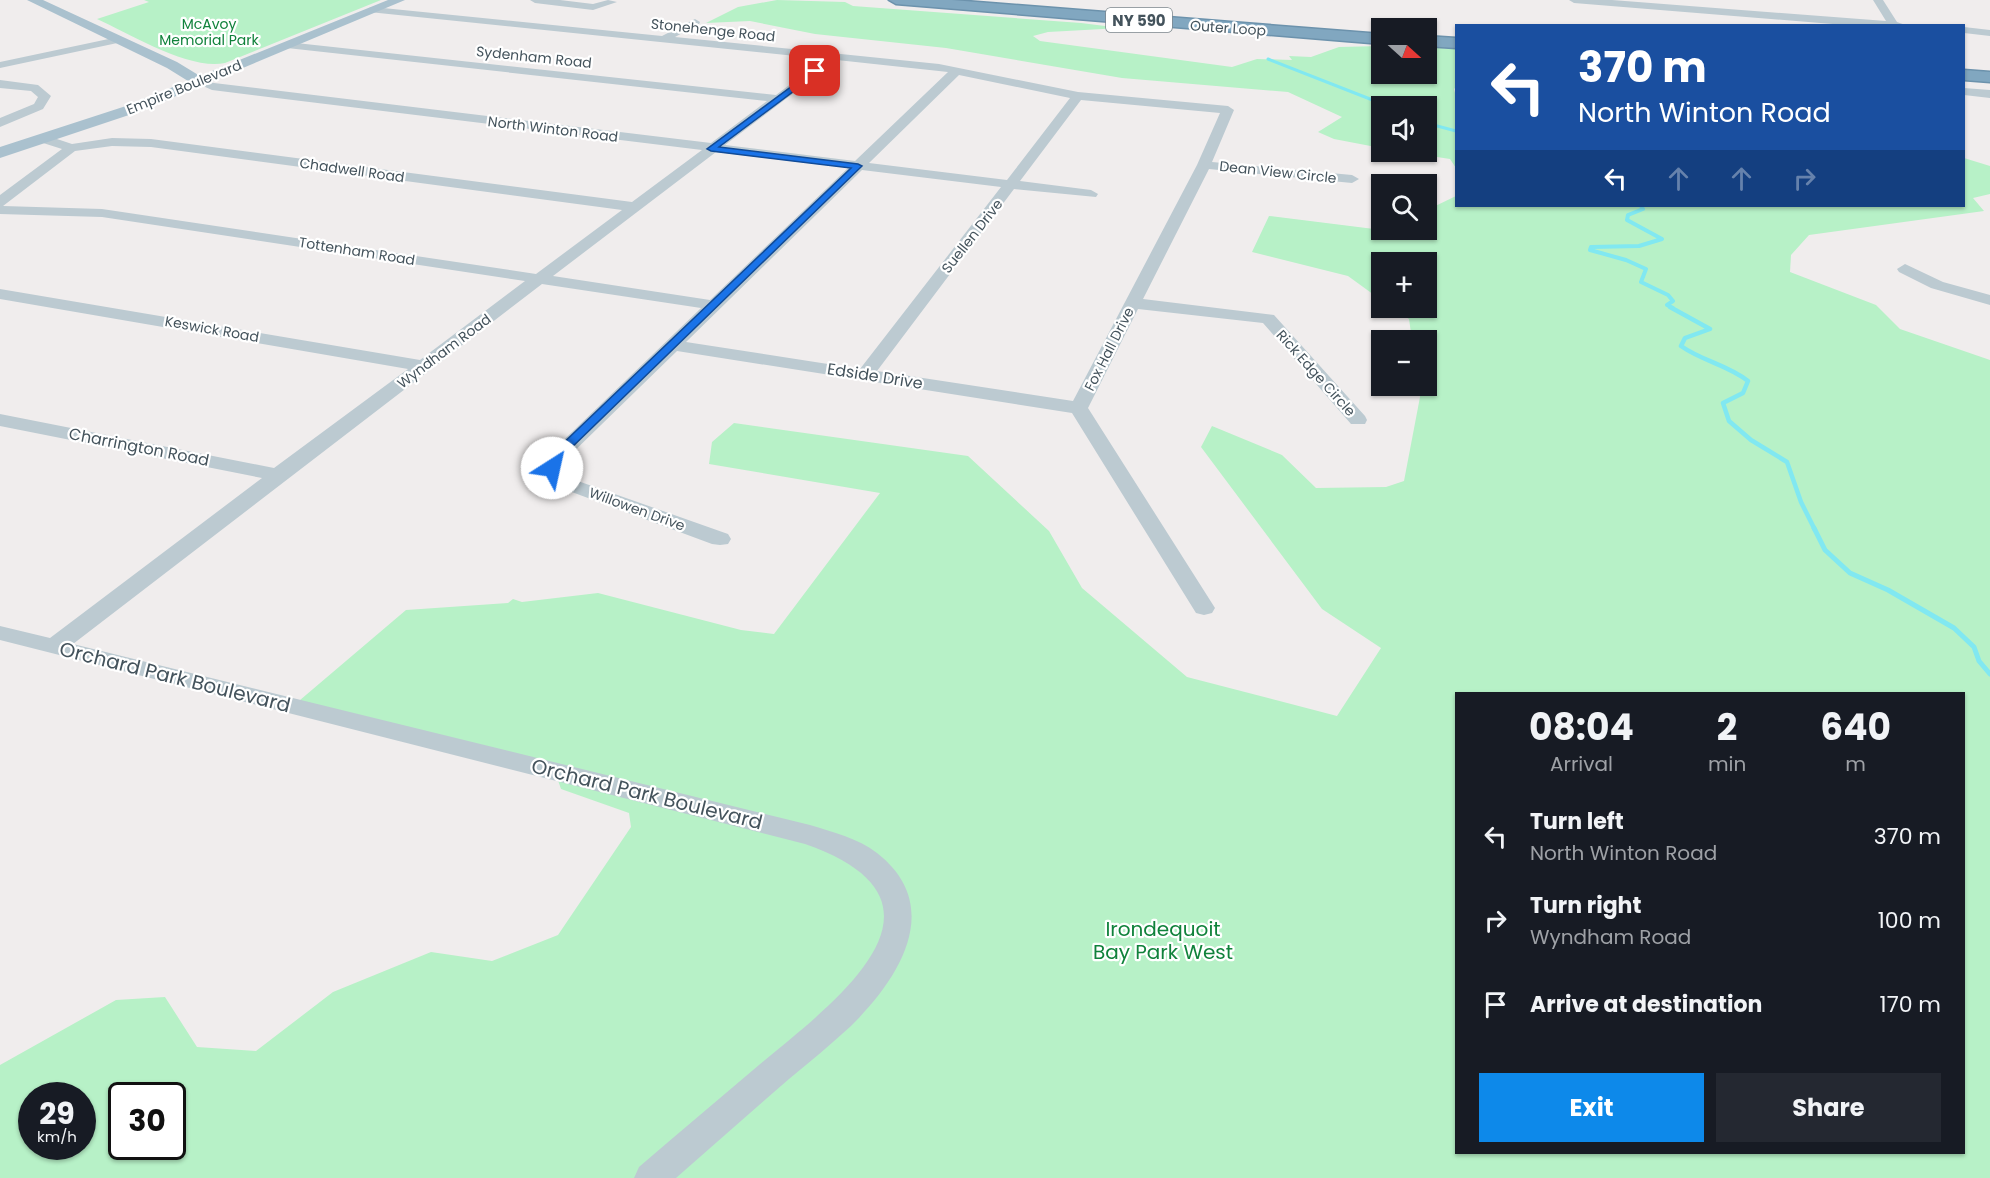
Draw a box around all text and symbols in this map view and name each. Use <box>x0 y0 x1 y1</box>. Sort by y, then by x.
road number: NY 590 <box>1106 8 1172 32</box>
park label: McAvoy Memorial Park <box>159 14 259 50</box>
street label: Stonehenge Road <box>650 14 776 46</box>
street label: Outer Loop <box>1189 15 1267 41</box>
north arrow <box>1371 18 1437 84</box>
map controls <box>1371 18 1437 396</box>
text: 370 m <box>1578 38 1707 97</box>
street label: Sydenham Road <box>475 41 593 73</box>
pin <box>789 45 840 96</box>
icon: left <box>1479 48 1557 126</box>
icon: arrive <box>798 54 831 87</box>
street label: Empire Boulevard <box>123 55 245 119</box>
text: North Winton Road <box>1578 94 1831 131</box>
button: sound <box>1371 96 1437 162</box>
street label: North Winton Road <box>487 111 619 147</box>
street label: Chadwell Road <box>298 153 406 187</box>
street label: Dean View Circle <box>1218 156 1338 188</box>
icon: left <box>1599 162 1632 195</box>
icon: ahead <box>1662 162 1695 195</box>
icon: ahead <box>1725 162 1758 195</box>
icon: right <box>1788 162 1821 195</box>
button: search <box>1371 174 1437 240</box>
street label: Suellen Drive <box>937 194 1008 277</box>
street label: Tottenham Road <box>297 232 417 270</box>
button: + <box>1371 252 1437 318</box>
street label: Fox Hall Drive <box>1079 303 1139 394</box>
street label: Wyndham Road <box>393 309 495 393</box>
street label: Keswick Road <box>163 311 261 347</box>
street label: Rick Edge Circle <box>1272 325 1360 421</box>
button: − <box>1371 330 1437 396</box>
street label: Edside Drive <box>826 357 924 395</box>
street label: Charrington Road <box>67 422 211 472</box>
position arrow <box>520 436 584 500</box>
street label: Willowen Drive <box>586 482 688 536</box>
street label: Orchard Park Boulevard <box>57 635 293 719</box>
text: 08:04 <box>1529 702 1634 753</box>
text: 2 <box>1717 702 1737 753</box>
text: 640 <box>1820 702 1891 753</box>
text: Arrival <box>1550 750 1613 778</box>
text: min <box>1708 750 1746 778</box>
text: m <box>1845 750 1866 778</box>
street label: Orchard Park Boulevard <box>529 752 765 836</box>
text: Turn left <box>1530 806 1624 837</box>
icon: left <box>1479 820 1512 853</box>
text: 370 m <box>1874 821 1941 852</box>
text: North Winton Road <box>1530 839 1717 867</box>
text: Turn right <box>1530 890 1641 921</box>
icon: right <box>1479 904 1512 937</box>
text: 100 m <box>1878 905 1941 936</box>
park label: Irondequoit Bay Park West <box>1093 915 1233 966</box>
text: Wyndham Road <box>1530 923 1691 951</box>
icon: arrive <box>1479 988 1512 1021</box>
text: Arrive at destination <box>1530 989 1762 1020</box>
text: 170 m <box>1880 989 1941 1020</box>
button: Exit <box>1479 1073 1704 1142</box>
button: Share <box>1716 1073 1941 1142</box>
speed limit sign: 30 <box>108 1082 186 1160</box>
text: 29 <box>39 1092 75 1135</box>
text: km/h <box>37 1126 77 1147</box>

